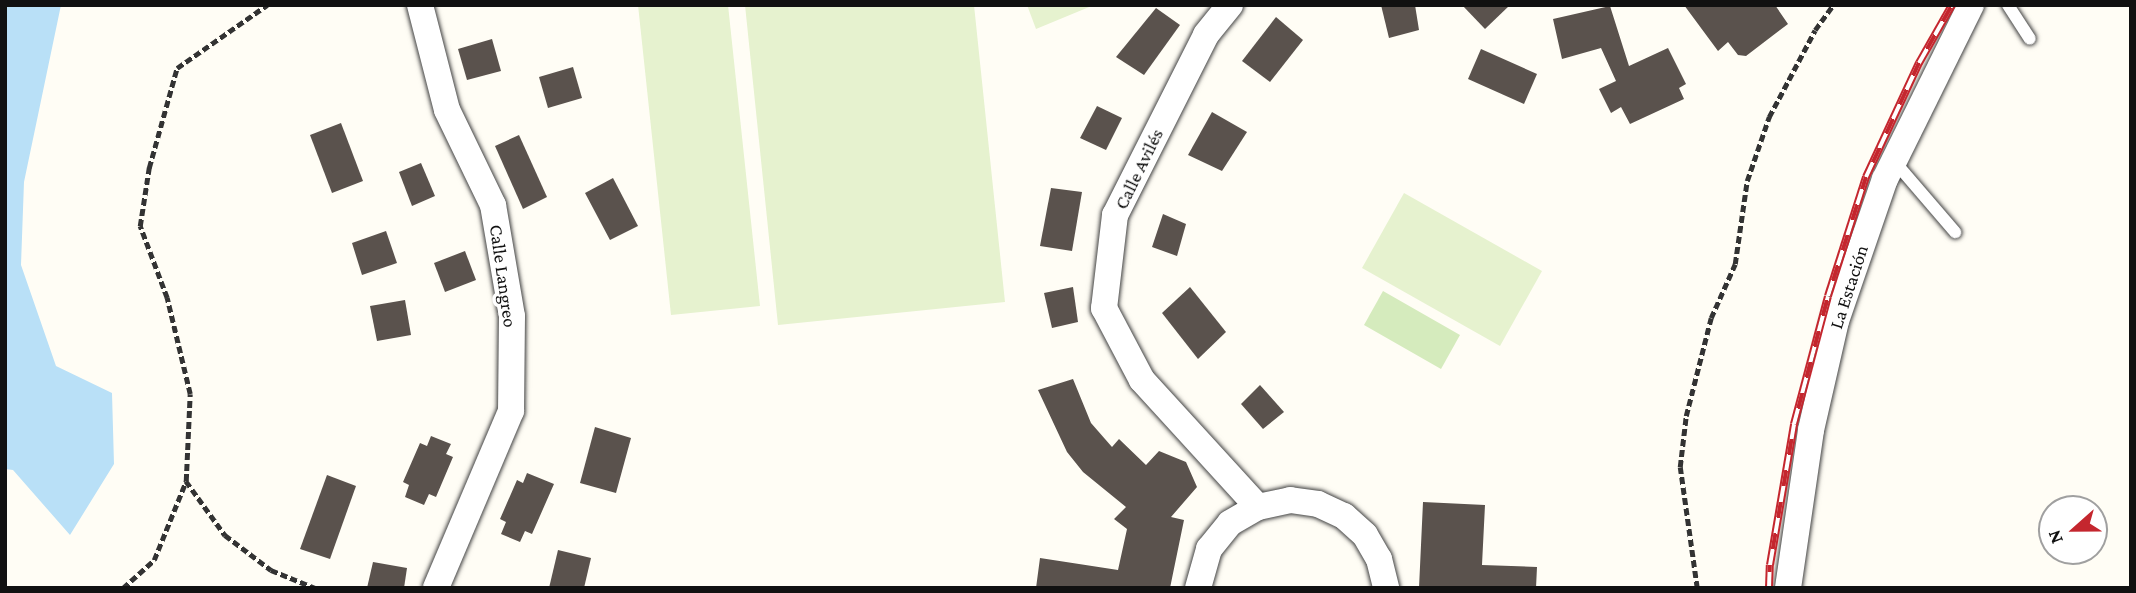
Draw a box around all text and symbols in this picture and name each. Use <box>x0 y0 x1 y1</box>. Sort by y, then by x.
street label: Calle Avilés <box>1110 125 1168 213</box>
street label: Calle Langreo <box>485 223 521 329</box>
street label: La Estación <box>1825 242 1873 332</box>
north arrow <box>2038 495 2108 565</box>
text: N <box>2043 527 2067 547</box>

